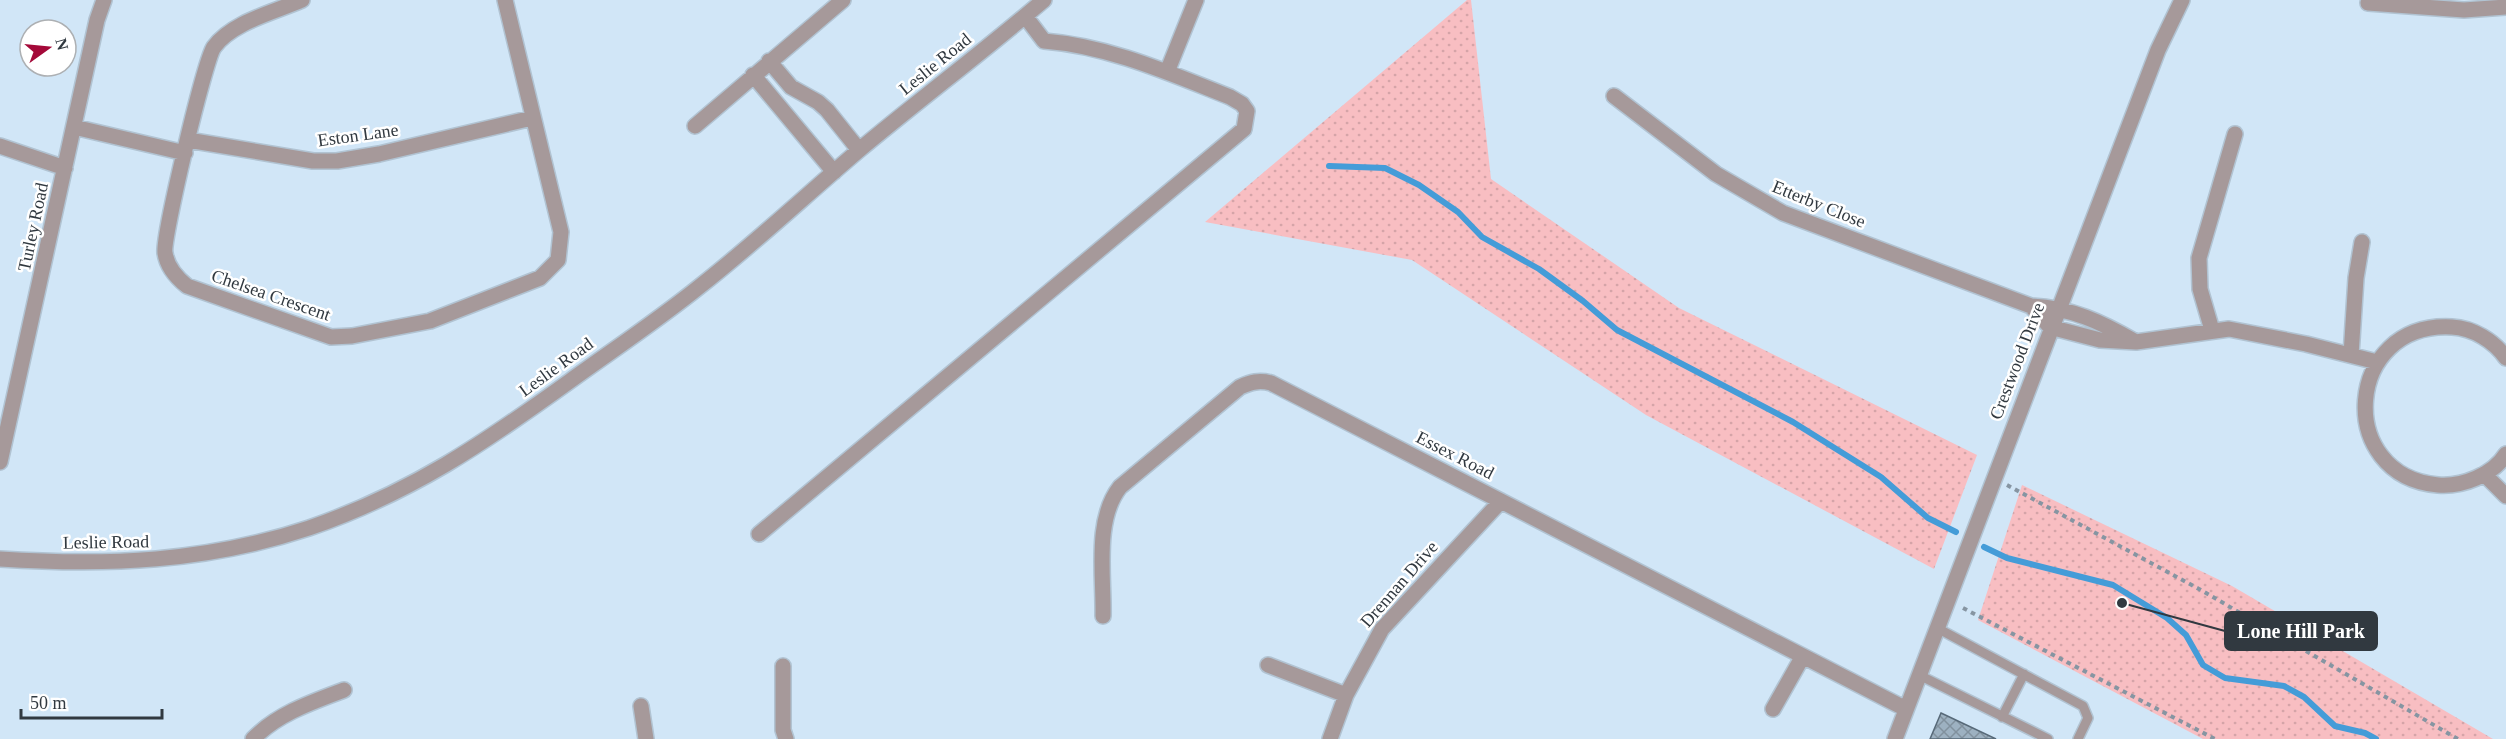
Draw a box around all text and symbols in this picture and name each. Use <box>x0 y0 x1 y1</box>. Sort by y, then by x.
north arrow <box>18 18 78 78</box>
street label: Leslie Road <box>895 29 975 99</box>
text: N <box>52 36 72 52</box>
street label: Eston Lane <box>316 119 400 151</box>
street label: Etterby Close <box>1770 176 1868 232</box>
street label: Turley Road <box>14 181 52 273</box>
street label: Chelsea Crescent <box>209 265 333 325</box>
street label: Crestwood Drive <box>1986 300 2048 422</box>
street label: Leslie Road <box>515 333 597 401</box>
street label: Essex Road <box>1413 427 1497 483</box>
street label: Leslie Road <box>63 531 149 553</box>
street label: Drennan Drive <box>1356 537 1442 631</box>
callout: Lone Hill Park <box>2225 612 2377 650</box>
text: Lone Hill Park <box>2237 620 2366 642</box>
scale bar <box>21 682 162 720</box>
text: 50 m <box>30 693 67 713</box>

